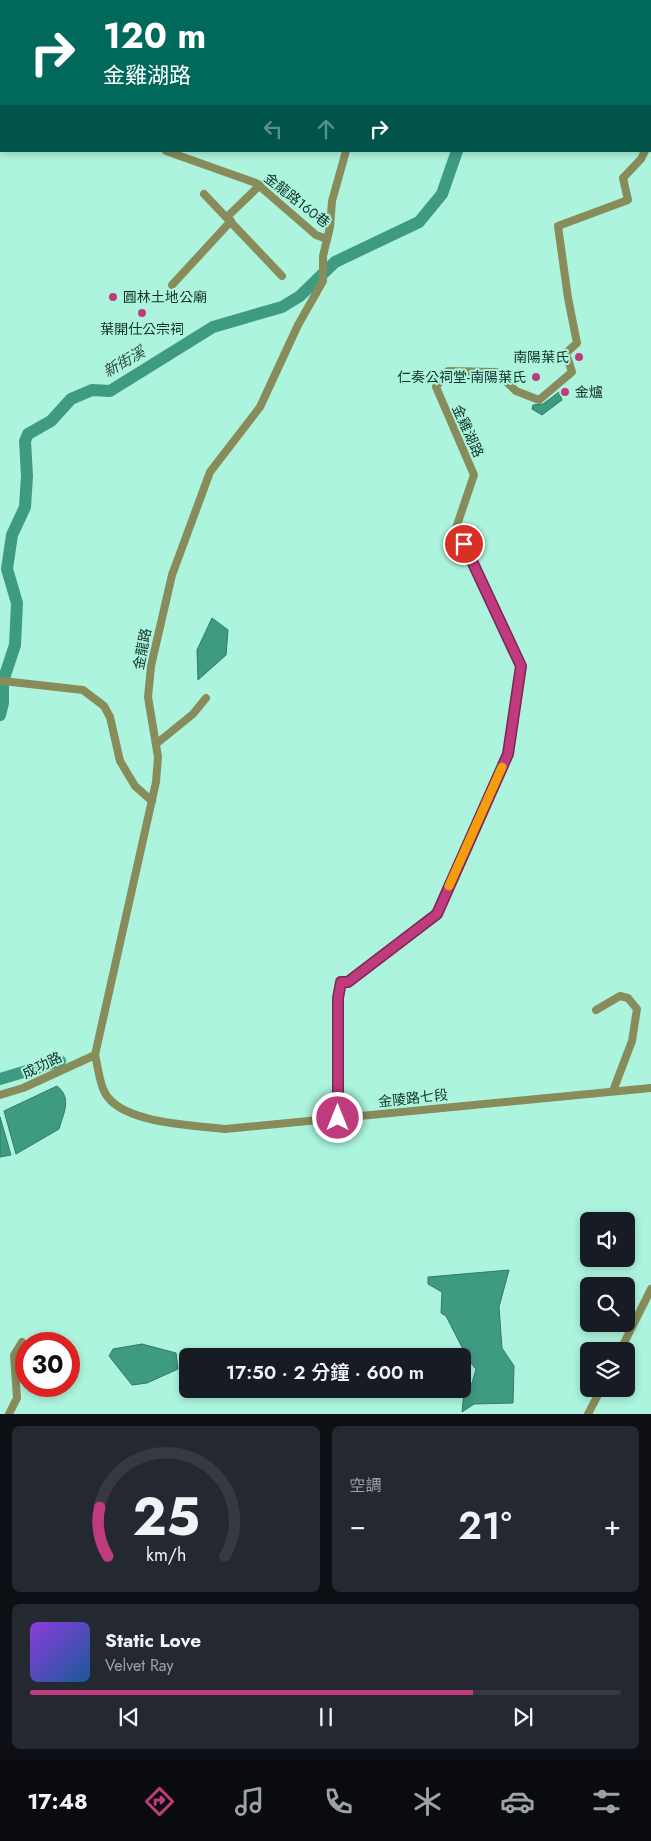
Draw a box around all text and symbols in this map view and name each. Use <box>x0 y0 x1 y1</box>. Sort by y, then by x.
text: 120 m <box>103 11 206 61</box>
icon: right <box>20 20 85 85</box>
text: 金雞湖路 <box>103 59 191 91</box>
icon: left <box>259 115 287 143</box>
icon: ahead <box>312 115 340 143</box>
icon: right <box>365 115 393 143</box>
street label: 金龍路160巷 <box>260 168 334 232</box>
place label: 圓林土地公廟 <box>123 287 207 307</box>
marker: 圓林土地公廟 <box>107 291 119 303</box>
marker: 葉開仕公宗祠 <box>136 307 148 319</box>
place label: 葉開仕公宗祠 <box>100 319 184 339</box>
water label: 新街溪 <box>99 340 151 383</box>
place label: 南陽葉氏 <box>513 347 569 367</box>
marker: 南陽葉氏 <box>573 351 585 363</box>
place label: 仁奏公祠堂-南陽葉氏 <box>397 367 526 387</box>
marker: 仁奏公祠堂-南陽葉氏 <box>530 371 542 383</box>
place label: 金爐 <box>575 382 603 402</box>
marker: 金爐 <box>559 386 571 398</box>
street label: 金雞湖路 <box>447 401 489 461</box>
pin <box>443 523 485 565</box>
icon: arrive <box>450 530 478 558</box>
street label: 金龍路 <box>128 626 156 672</box>
street label: 成功路 <box>19 1047 65 1083</box>
street label: 金陵路七段 <box>377 1084 449 1112</box>
position arrow <box>311 1091 363 1143</box>
map controls <box>580 1212 635 1397</box>
button: sound <box>580 1212 635 1267</box>
button: search <box>580 1277 635 1332</box>
speed limit sign: 30 <box>15 1332 80 1397</box>
button: layers <box>580 1342 635 1397</box>
text: 17:50 · 2 分鐘 · 600 m <box>226 1359 424 1386</box>
text: 空調 <box>350 1474 382 1497</box>
text: 25 <box>132 1479 200 1555</box>
text: 21° <box>458 1498 512 1553</box>
text: − <box>350 1505 366 1546</box>
text: + <box>604 1505 621 1546</box>
text: km/h <box>146 1542 186 1568</box>
text: Static Love <box>105 1627 201 1654</box>
text: Velvet Ray <box>105 1654 174 1677</box>
icon: previous <box>115 1703 143 1731</box>
icon: pause <box>312 1703 340 1731</box>
icon: next <box>509 1703 537 1731</box>
icon: directions <box>142 1784 177 1819</box>
icon: music <box>232 1784 267 1819</box>
icon: phone <box>321 1784 356 1819</box>
icon: climate <box>410 1784 445 1819</box>
icon: car <box>500 1784 535 1819</box>
icon: filters <box>589 1784 624 1819</box>
text: 17:48 <box>27 1785 88 1817</box>

